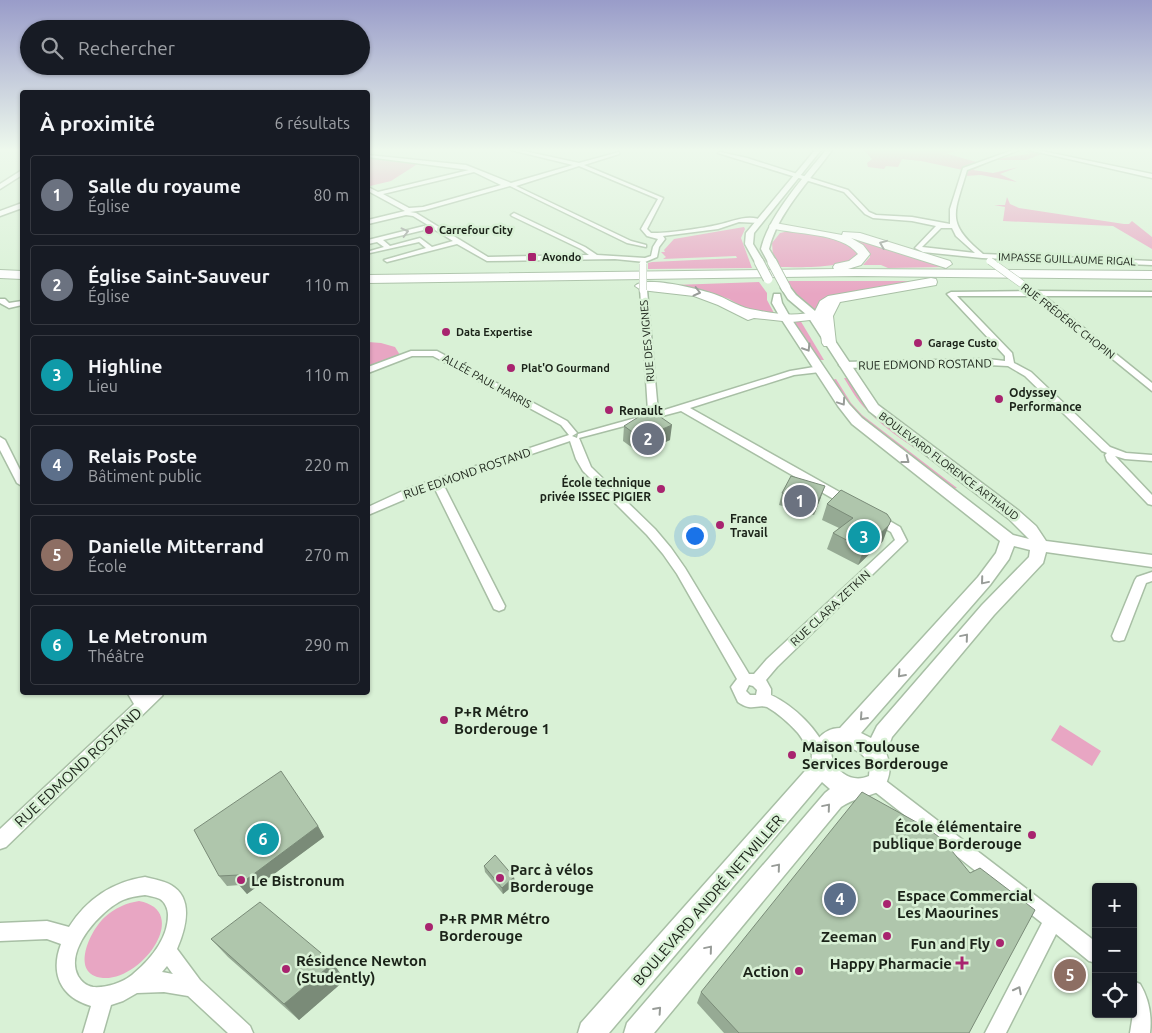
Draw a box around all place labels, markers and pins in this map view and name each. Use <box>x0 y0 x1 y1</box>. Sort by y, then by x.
marker: Carrefour City <box>423 224 435 236</box>
place label: Carrefour City <box>439 224 513 236</box>
marker: Avondo <box>526 251 538 263</box>
place label: Avondo <box>542 251 582 263</box>
marker: Data Expertise <box>440 326 452 338</box>
place label: Data Expertise <box>456 326 533 338</box>
marker: Garage Custo <box>912 337 924 349</box>
place label: Garage Custo <box>928 337 998 349</box>
marker: Plat'O Gourmand <box>505 362 517 374</box>
place label: Plat'O Gourmand <box>521 362 610 374</box>
place label: Odyssey Performance <box>1009 386 1082 413</box>
marker: Odyssey Performance <box>993 393 1005 405</box>
marker: Renault <box>603 404 615 416</box>
place label: Renault <box>619 404 663 417</box>
pin: 2 <box>632 420 664 458</box>
place label: École technique privée ISSEC PIGIER <box>540 474 651 503</box>
pin: 1 <box>784 482 816 520</box>
marker: École technique privée ISSEC PIGIER <box>655 483 667 495</box>
place label: France Travail <box>730 512 768 539</box>
pin: 3 <box>848 518 880 556</box>
marker: France Travail <box>714 519 726 531</box>
place label: P+R Métro Borderouge 1 <box>454 703 550 737</box>
marker: P+R Métro Borderouge 1 <box>438 714 450 726</box>
place label: Maison Toulouse Services Borderouge <box>802 738 948 772</box>
marker: Maison Toulouse Services Borderouge <box>786 749 798 761</box>
place label: École élémentaire publique Borderouge <box>873 818 1022 852</box>
pin: 6 <box>247 820 279 858</box>
marker: École élémentaire publique Borderouge <box>1026 829 1038 841</box>
place label: Parc à vélos Borderouge <box>510 861 594 895</box>
place label: Le Bistronum <box>251 872 345 889</box>
marker: Parc à vélos Borderouge <box>494 872 506 884</box>
marker: Le Bistronum <box>235 874 247 886</box>
pin: 4 <box>824 880 856 918</box>
place label: Espace Commercial Les Maourines <box>897 887 1033 921</box>
marker: Espace Commercial Les Maourines <box>881 898 893 910</box>
place label: P+R PMR Métro Borderouge <box>439 910 550 944</box>
marker: P+R PMR Métro Borderouge <box>423 921 435 933</box>
place label: Zeeman <box>821 928 877 945</box>
marker: Zeeman <box>881 930 893 942</box>
place label: Fun and Fly <box>910 935 990 952</box>
marker: Fun and Fly <box>994 937 1006 949</box>
place label: Résidence Newton (Studently) <box>296 952 427 986</box>
place label: Happy Pharmacie <box>830 955 952 972</box>
pin: 5 <box>1054 956 1086 994</box>
marker: Happy Pharmacie <box>956 957 968 969</box>
marker: Résidence Newton (Studently) <box>280 963 292 975</box>
place label: Action <box>743 963 789 980</box>
marker: Action <box>793 965 805 977</box>

